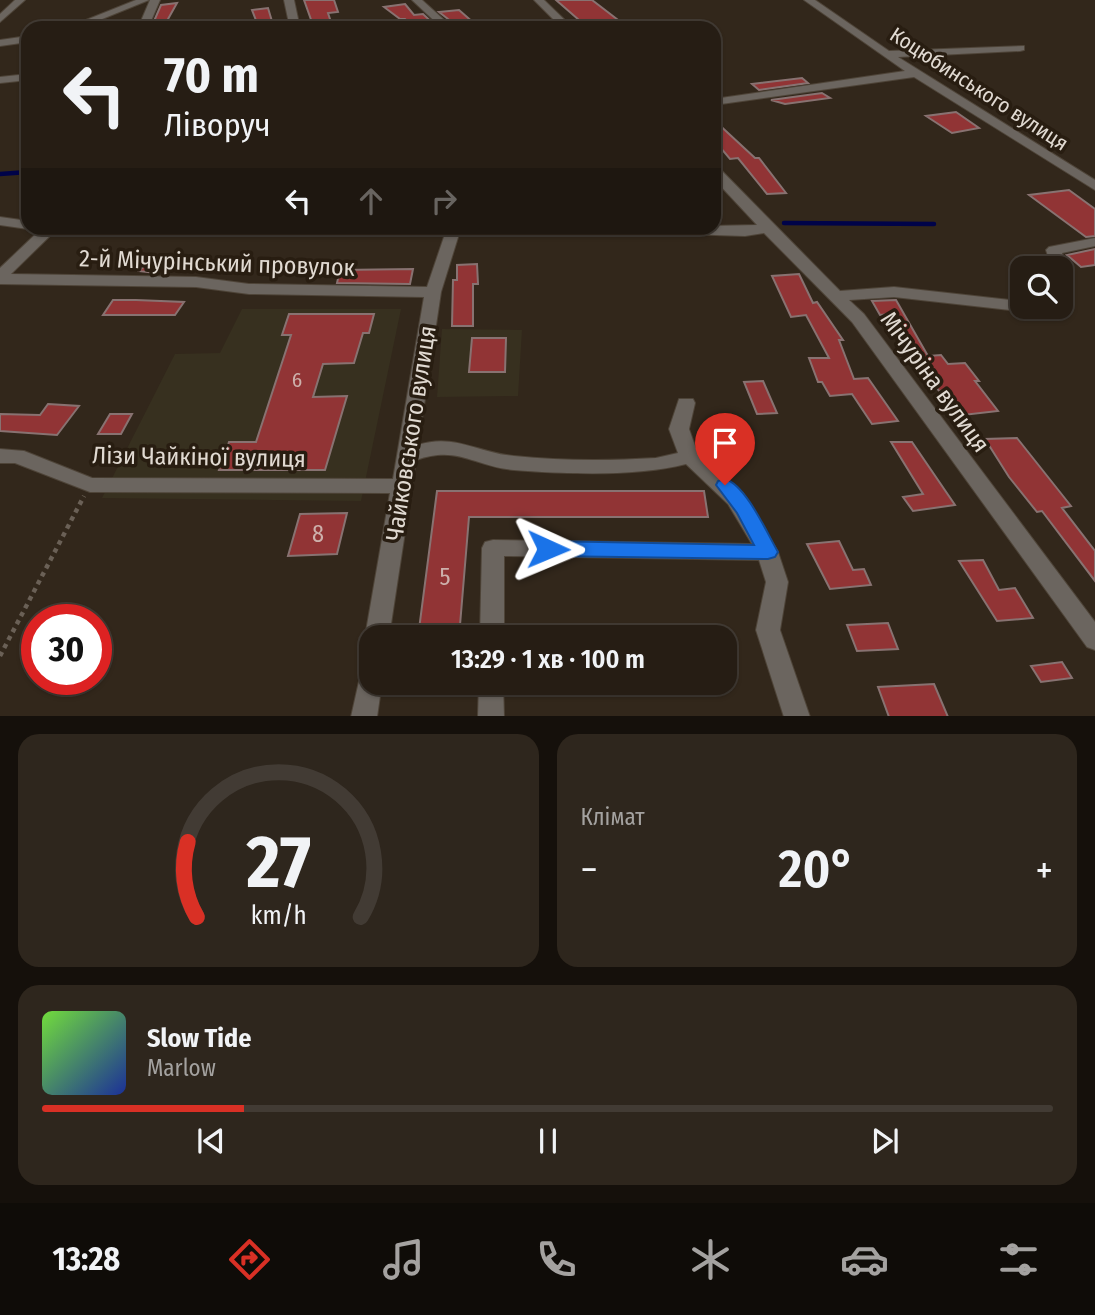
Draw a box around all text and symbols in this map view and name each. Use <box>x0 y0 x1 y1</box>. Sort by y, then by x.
street label: Коцюбинського вулиця <box>885 22 1073 156</box>
text: 70 m <box>164 46 259 105</box>
icon: left <box>49 49 140 140</box>
text: Ліворуч <box>164 106 271 144</box>
icon: left <box>279 182 317 220</box>
icon: ahead <box>352 182 390 220</box>
icon: right <box>425 182 463 220</box>
street label: 2-й Мічурінський провулок <box>79 244 356 282</box>
map controls <box>1010 256 1073 319</box>
button: search <box>1010 256 1073 319</box>
street label: Мічуріна вулиця <box>875 306 995 458</box>
street label: Чайковського вулиця <box>380 323 442 543</box>
house number: 6 <box>292 367 302 393</box>
pin <box>695 413 755 485</box>
icon: arrive <box>706 424 744 462</box>
street label: Лізи Чайкіної вулиця <box>92 441 306 473</box>
position arrow <box>511 512 585 586</box>
house number: 8 <box>312 520 324 548</box>
house number: 5 <box>439 563 451 591</box>
speed limit sign: 30 <box>21 604 112 695</box>
text: 13:29 · 1 хв · 100 m <box>451 644 645 675</box>
text: Клімат <box>581 803 645 831</box>
text: 27 <box>245 819 310 906</box>
text: 20° <box>779 838 855 901</box>
text: − <box>581 847 598 893</box>
text: + <box>1036 847 1053 893</box>
text: km/h <box>250 900 306 930</box>
text: Slow Tide <box>147 1023 251 1054</box>
text: Marlow <box>147 1054 216 1082</box>
icon: previous <box>192 1122 230 1160</box>
icon: pause <box>529 1122 567 1160</box>
icon: next <box>866 1122 904 1160</box>
icon: directions <box>225 1235 274 1284</box>
icon: music <box>379 1235 428 1284</box>
icon: phone <box>532 1235 581 1284</box>
icon: climate <box>686 1235 735 1284</box>
icon: car <box>840 1235 889 1284</box>
icon: filters <box>994 1235 1043 1284</box>
text: 13:28 <box>52 1240 120 1278</box>

